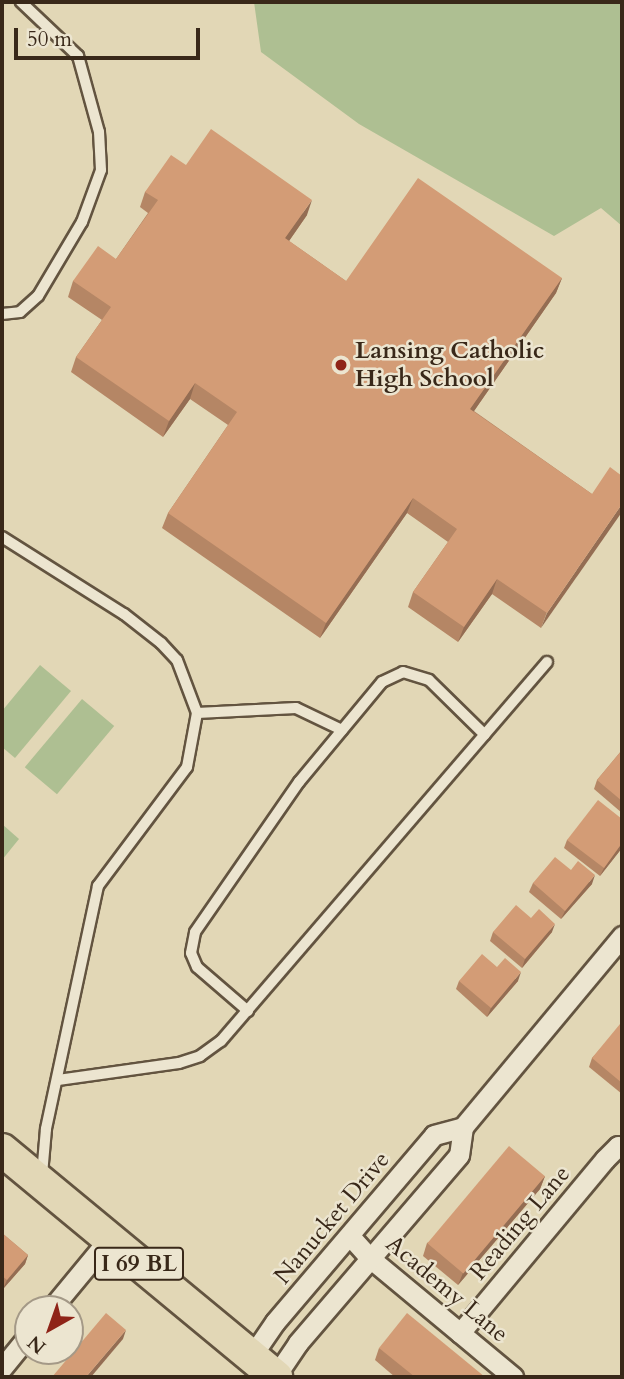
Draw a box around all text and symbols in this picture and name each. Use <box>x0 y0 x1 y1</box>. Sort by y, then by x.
scale bar <box>18 14 203 58</box>
text: 50 m <box>27 25 72 54</box>
place label: Lansing Catholic High School <box>355 337 544 393</box>
marker: Lansing Catholic High School <box>333 357 349 373</box>
street label: Nanucket Drive <box>268 1146 396 1290</box>
street label: Reading Lane <box>464 1160 576 1286</box>
street label: Academy Lane <box>380 1229 514 1349</box>
road number: I 69 BL <box>94 1245 184 1284</box>
north arrow <box>14 1295 84 1365</box>
text: N <box>22 1329 51 1360</box>

